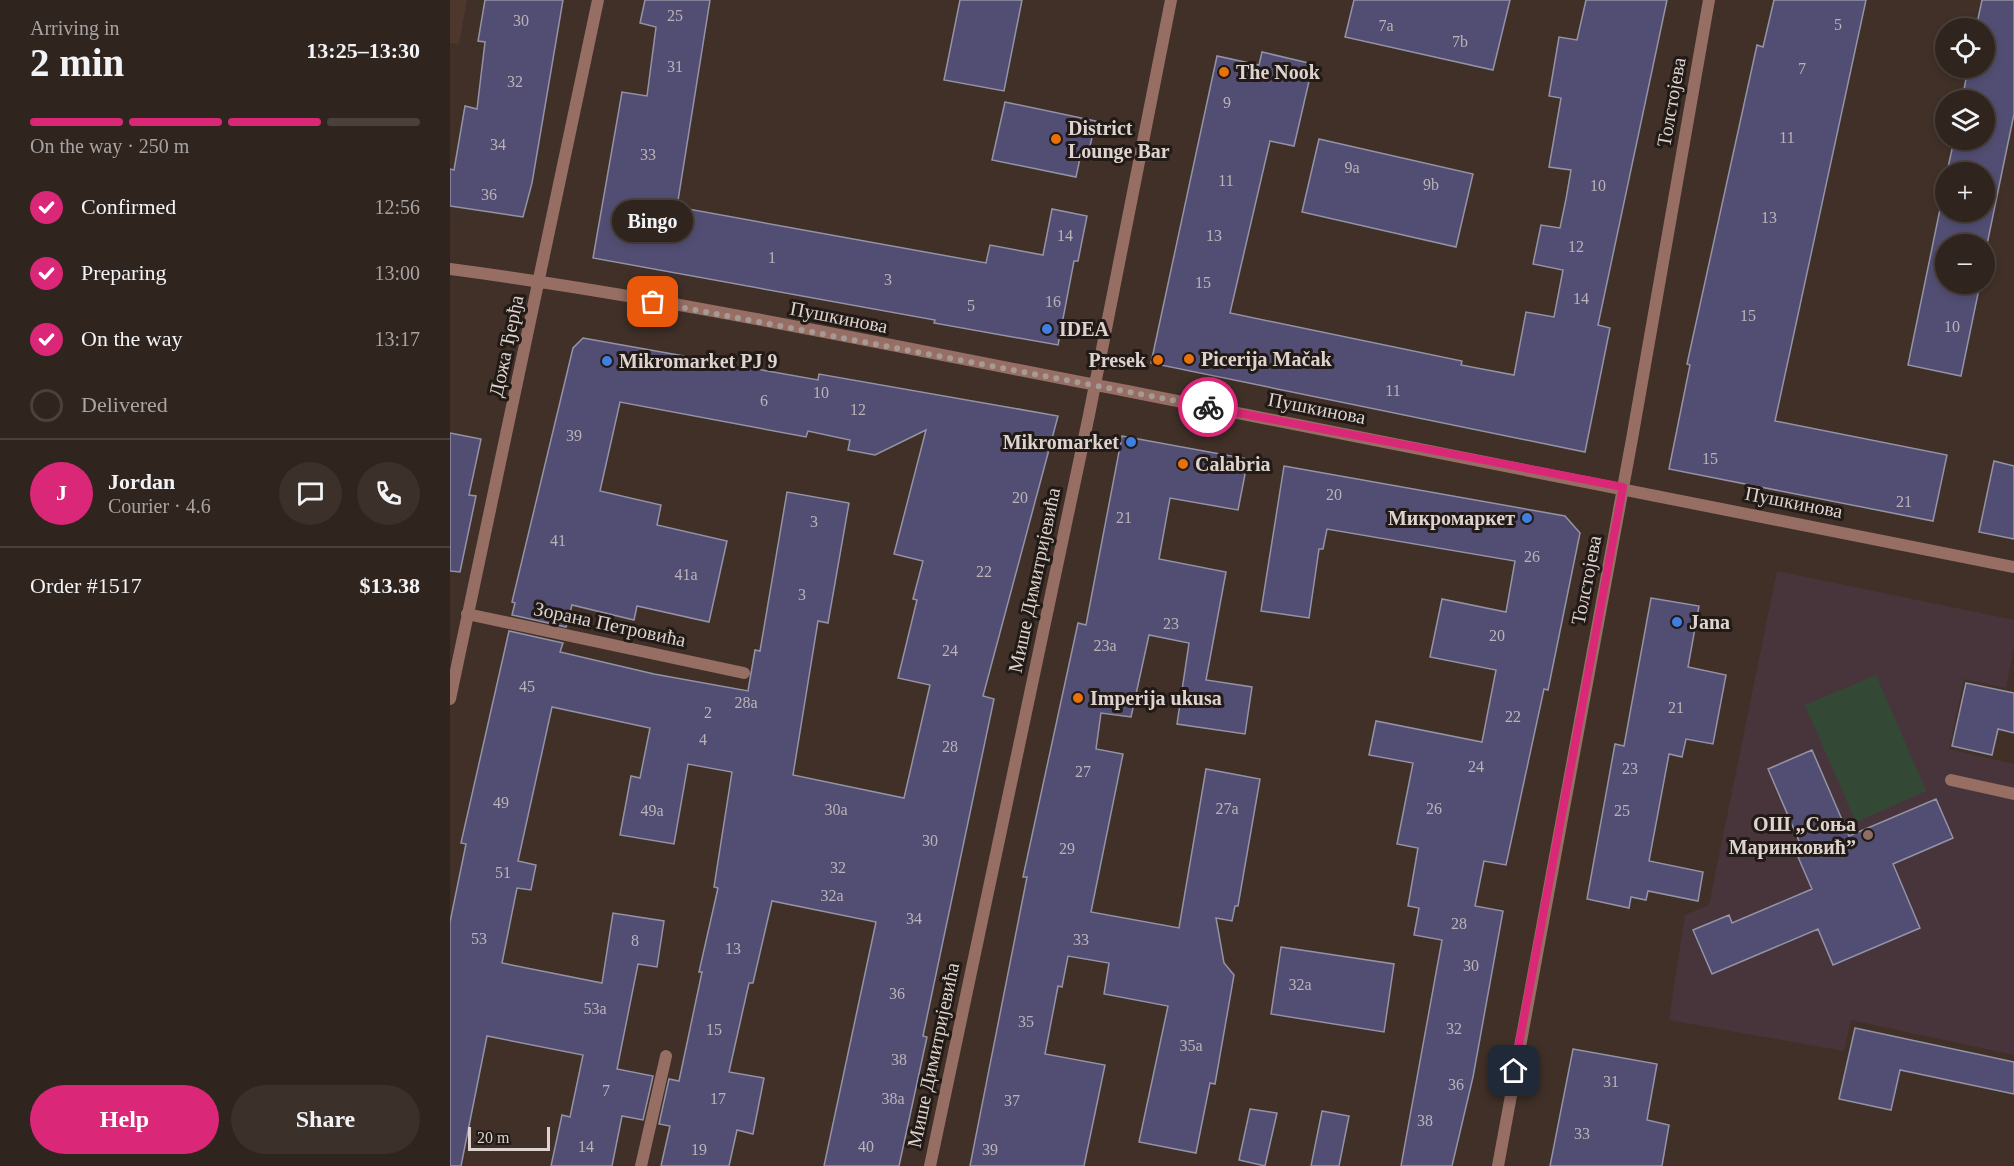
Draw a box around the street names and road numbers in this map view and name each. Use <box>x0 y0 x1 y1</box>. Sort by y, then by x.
street label: Толстојева <box>1652 56 1691 149</box>
street label: Дожа Ђерђа <box>485 293 529 399</box>
street label: Пушкинова <box>788 297 890 338</box>
street label: Пушкинова <box>1266 388 1368 429</box>
street label: Пушкинова <box>1743 482 1845 523</box>
street label: Мише Димитријевића <box>1004 485 1065 675</box>
street label: Толстојева <box>1567 533 1606 627</box>
street label: Зорана Петровића <box>532 597 688 652</box>
street label: Мише Димитријевића <box>903 960 964 1150</box>

